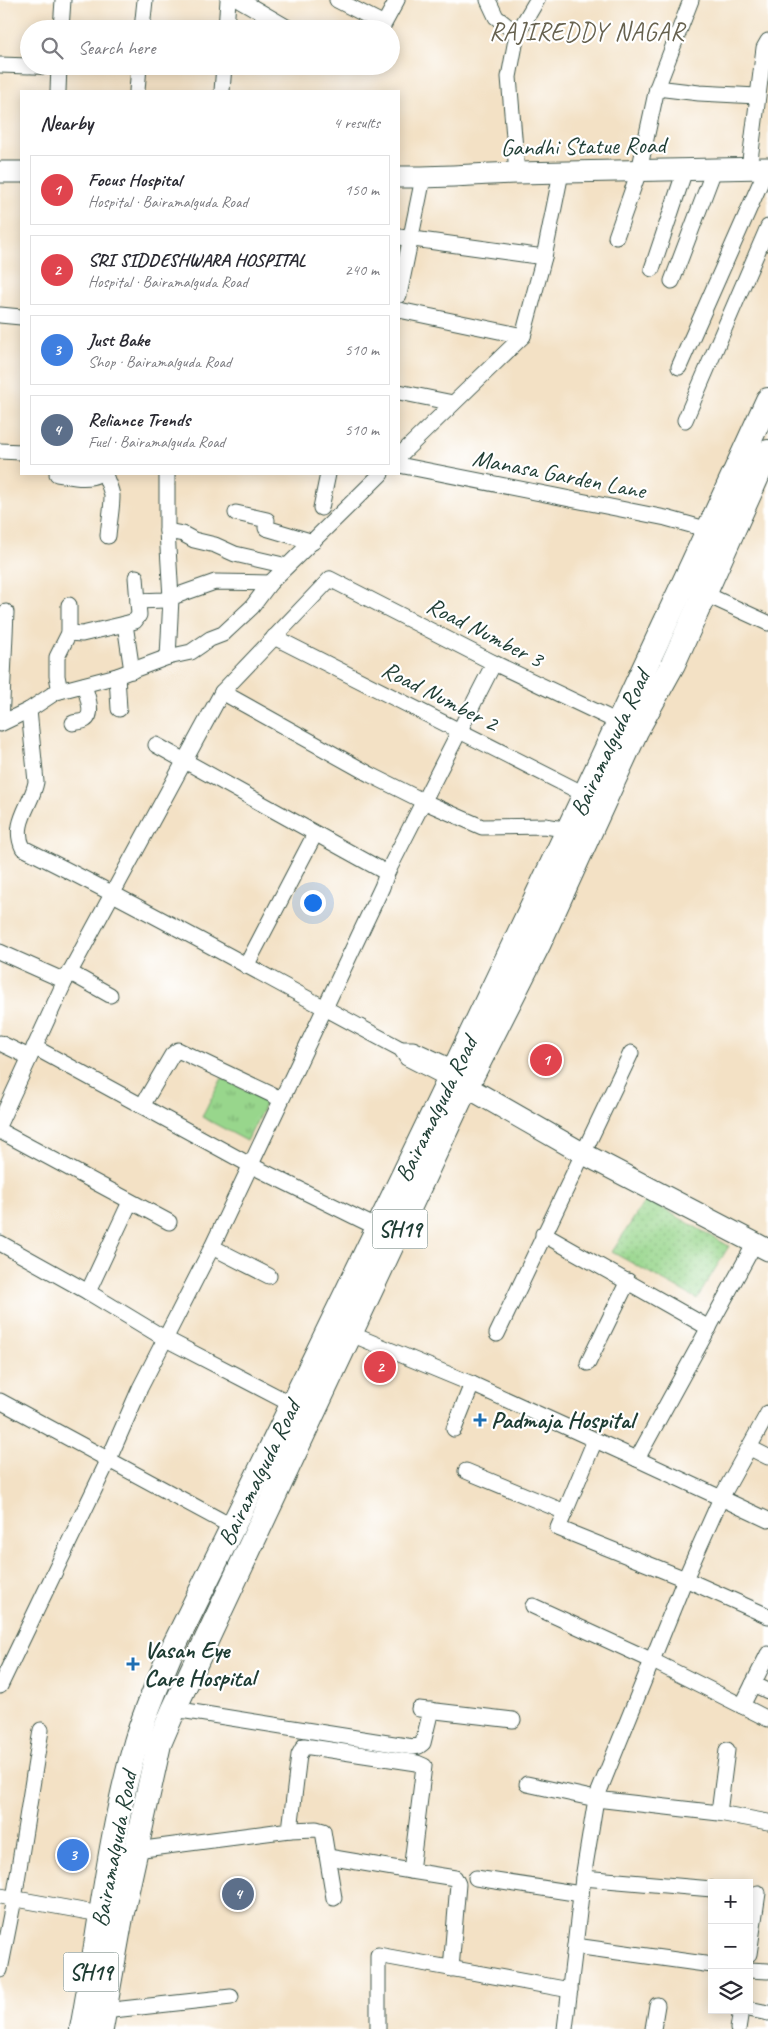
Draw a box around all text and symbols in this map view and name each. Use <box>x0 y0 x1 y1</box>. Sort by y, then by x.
district label: RAJIREDDY NAGAR <box>489 16 686 48</box>
search box <box>20 20 400 75</box>
icon: search <box>38 34 66 62</box>
text: Search here <box>78 36 155 60</box>
text: Nearby <box>40 110 93 136</box>
text: 4 results <box>333 113 380 133</box>
street label: Gandhi Statue Road <box>500 130 669 162</box>
text: Focus Hospital <box>88 168 181 192</box>
text: 1 <box>53 180 61 200</box>
text: 150 m <box>345 180 379 200</box>
text: Hospital · Bairamalguda Road <box>88 192 248 212</box>
text: SRI SIDDESHWARA HOSPITAL <box>88 248 306 272</box>
text: 2 <box>53 260 61 280</box>
text: 240 m <box>345 260 379 280</box>
text: Hospital · Bairamalguda Road <box>88 272 248 292</box>
text: Just Bake <box>88 328 149 352</box>
text: 3 <box>53 340 61 360</box>
text: 510 m <box>345 340 379 360</box>
text: Shop · Bairamalguda Road <box>88 352 231 372</box>
text: Reliance Trends <box>88 408 190 432</box>
text: 4 <box>53 420 61 440</box>
text: 510 m <box>345 420 379 440</box>
text: Fuel · Bairamalguda Road <box>88 432 225 452</box>
street label: Manasa Garden Lane <box>470 443 650 506</box>
street label: Road Number 3 <box>422 590 550 675</box>
street label: Road Number 2 <box>377 654 505 739</box>
street label: Bairamalguda Road <box>563 662 658 821</box>
your location <box>300 890 326 916</box>
street label: Bairamalguda Road <box>388 1028 486 1187</box>
pin: 1 <box>530 1041 562 1079</box>
road number: SH19 <box>372 1210 428 1248</box>
pin: 2 <box>364 1348 396 1386</box>
street label: Bairamalguda Road <box>211 1392 309 1551</box>
place label: Padmaja Hospital <box>491 1405 639 1435</box>
marker: Padmaja Hospital <box>473 1413 487 1427</box>
place label: Vasan Eye Care Hospital <box>144 1635 260 1693</box>
marker: Vasan Eye Care Hospital <box>126 1657 140 1671</box>
street label: Bairamalguda Road <box>84 1765 144 1929</box>
pin: 3 <box>57 1836 89 1874</box>
pin: 4 <box>222 1875 254 1913</box>
map controls <box>708 1879 753 2014</box>
button: + <box>708 1879 753 1924</box>
button: − <box>708 1924 753 1969</box>
road number: SH19 <box>64 1952 118 1991</box>
button: layers <box>708 1969 753 2014</box>

